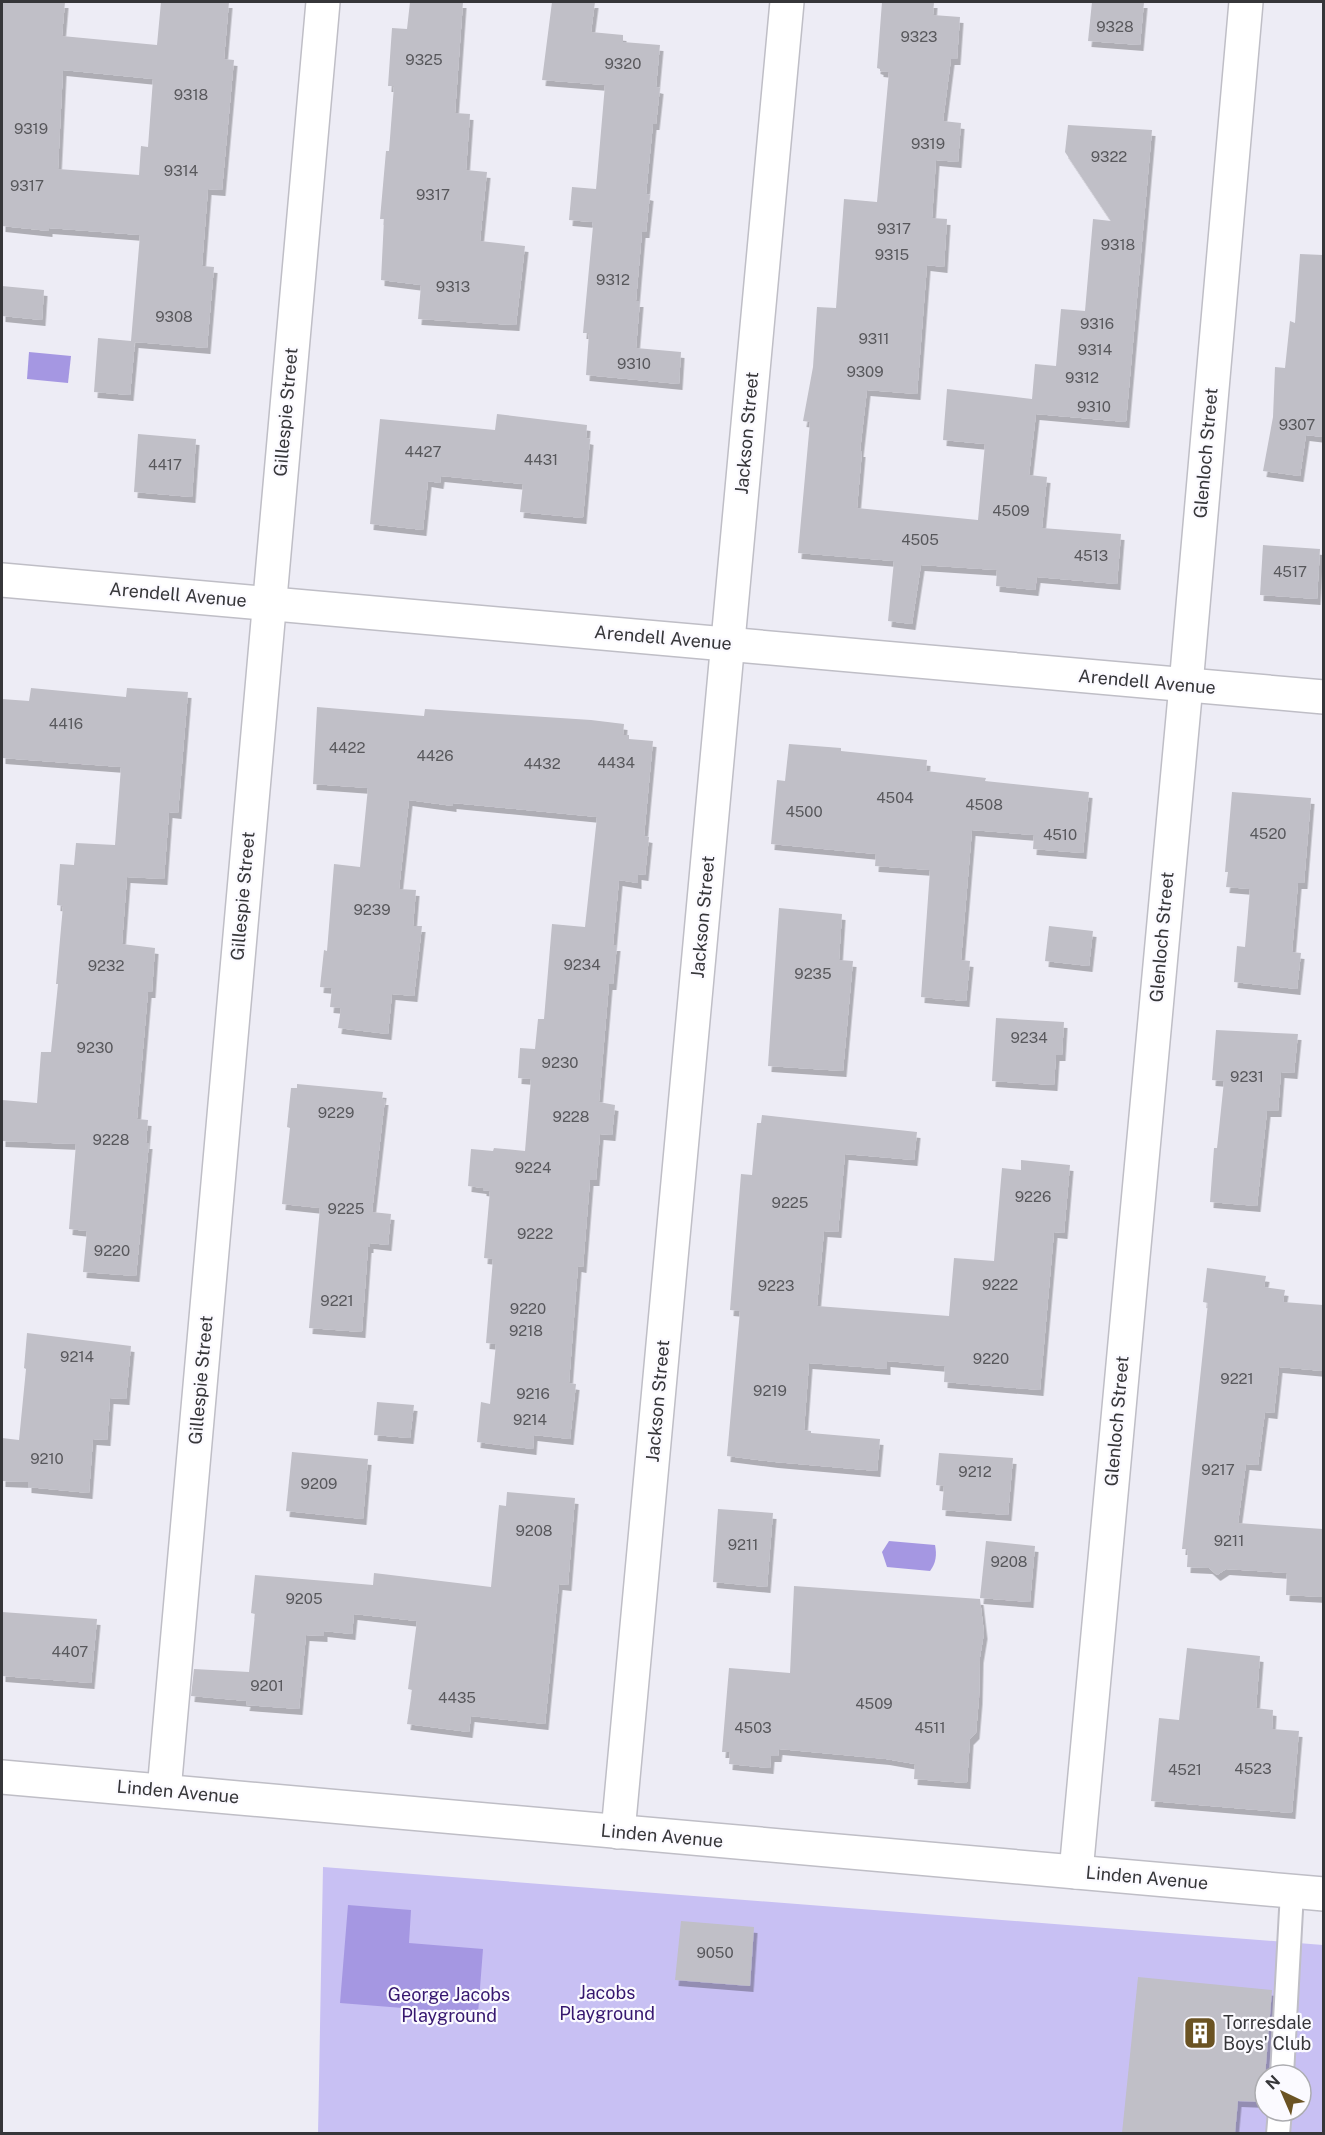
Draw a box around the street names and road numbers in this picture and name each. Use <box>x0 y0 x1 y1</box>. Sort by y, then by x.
street label: Gillespie Street <box>269 347 302 477</box>
street label: Jackson Street <box>731 371 762 495</box>
street label: Glenloch Street <box>1189 387 1222 519</box>
street label: Arendell Avenue <box>108 578 248 611</box>
street label: Arendell Avenue <box>593 621 733 654</box>
street label: Arendell Avenue <box>1077 665 1217 698</box>
street label: Gillespie Street <box>226 831 259 961</box>
street label: Jackson Street <box>687 855 718 979</box>
street label: Glenloch Street <box>1145 871 1178 1003</box>
street label: Gillespie Street <box>184 1315 217 1445</box>
street label: Jackson Street <box>642 1339 673 1463</box>
street label: Glenloch Street <box>1100 1355 1133 1487</box>
street label: Linden Avenue <box>116 1776 240 1807</box>
street label: Linden Avenue <box>600 1820 724 1851</box>
street label: Linden Avenue <box>1085 1862 1209 1893</box>

